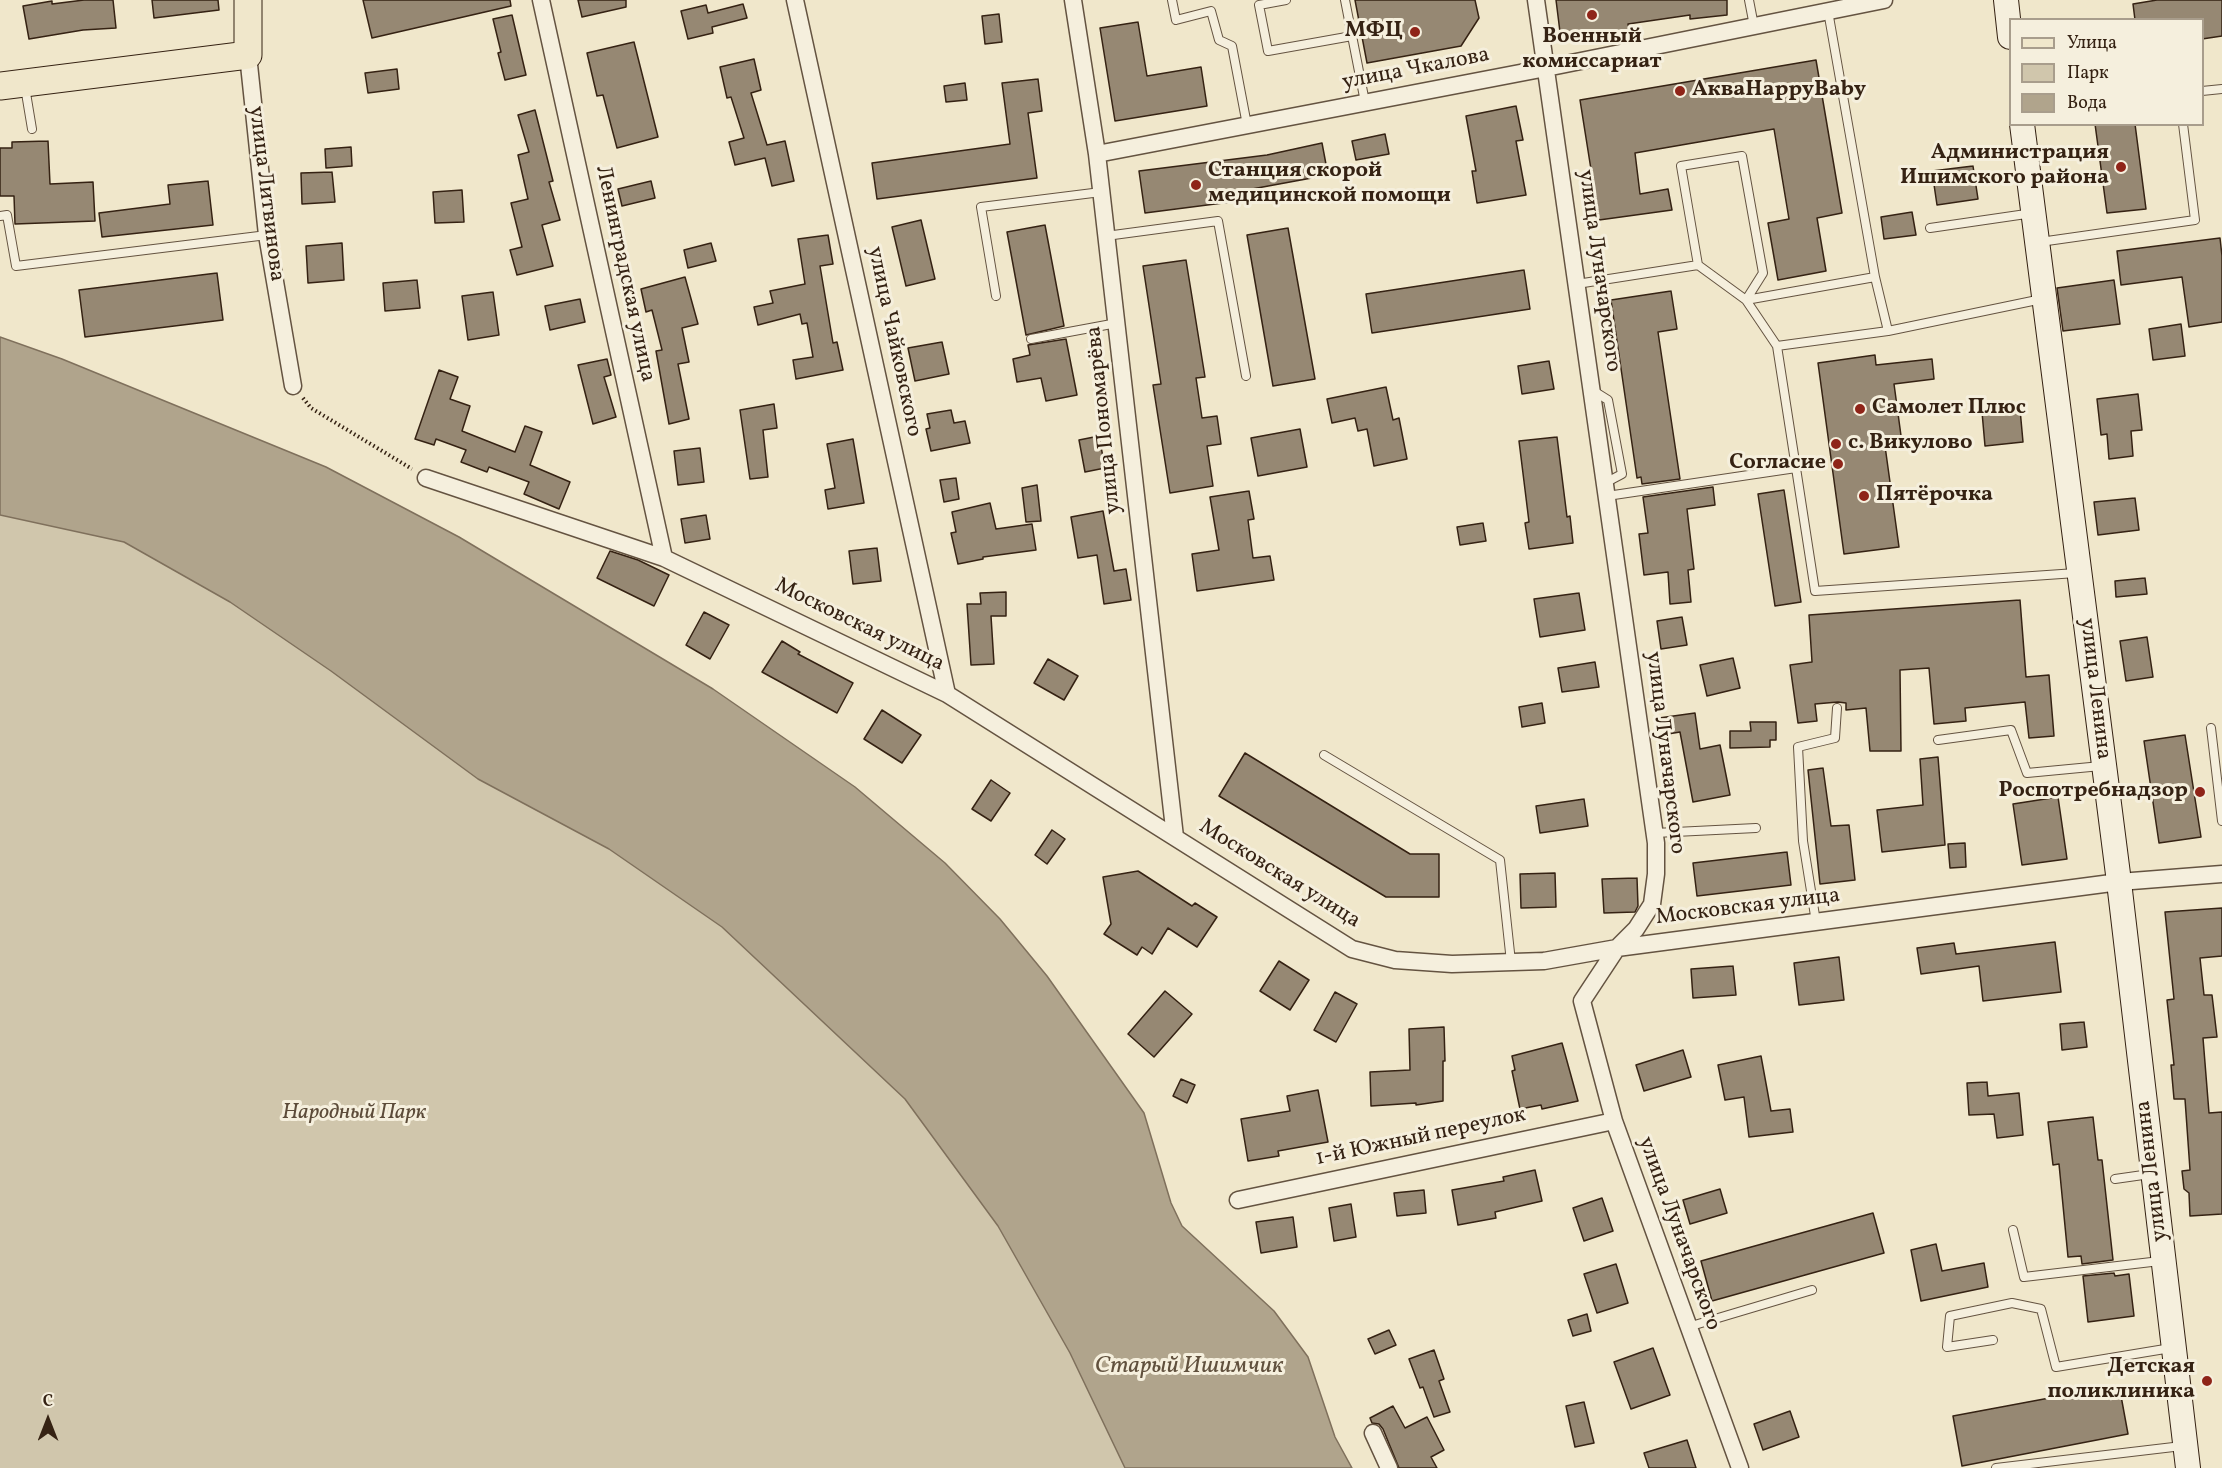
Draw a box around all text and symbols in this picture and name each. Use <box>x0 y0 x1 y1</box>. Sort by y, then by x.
marker: Военный комиссариат <box>1585 8 1599 22</box>
legend <box>2009 18 2204 126</box>
place label: МФЦ <box>1345 19 1403 45</box>
marker: МФЦ <box>1408 25 1422 39</box>
place label: Военный комиссариат <box>1522 25 1662 76</box>
text: Улица <box>2067 31 2117 56</box>
street label: улица Чкалова <box>1340 43 1492 97</box>
text: Парк <box>2067 61 2109 86</box>
place label: АкваHappyBaby <box>1692 78 1866 104</box>
marker: АкваHappyBaby <box>1673 84 1687 98</box>
text: Вода <box>2067 91 2107 116</box>
street label: улица Литвинова <box>241 105 289 283</box>
place label: Администрация Ишимского района <box>1900 141 2109 192</box>
place label: Станция скорой медицинской помощи <box>1208 159 1451 210</box>
marker: Администрация Ишимского района <box>2114 160 2128 174</box>
street label: Ленинградская улица <box>588 163 660 385</box>
street label: улица Луначарского <box>1571 168 1625 374</box>
marker: Станция скорой медицинской помощи <box>1189 178 1203 192</box>
street label: улица Чайковского <box>860 245 926 439</box>
street label: улица Пономарёва <box>1082 325 1128 515</box>
place label: Самолет Плюс <box>1872 396 2026 422</box>
marker: Самолет Плюс <box>1853 402 1867 416</box>
place label: с. Викулово <box>1848 431 1973 457</box>
marker: с. Викулово <box>1829 437 1843 451</box>
place label: Согласие <box>1729 451 1826 477</box>
marker: Согласие <box>1831 457 1845 471</box>
place label: Пятёрочка <box>1876 483 1993 509</box>
marker: Пятёрочка <box>1857 489 1871 503</box>
street label: Московская улица <box>770 573 948 679</box>
street label: улица Ленина <box>2072 617 2116 761</box>
street label: улица Луначарского <box>1638 650 1690 856</box>
place label: Роспотребнадзор <box>1999 779 2188 805</box>
marker: Роспотребнадзор <box>2193 785 2207 799</box>
street label: Московская улица <box>1193 815 1365 935</box>
street label: Московская улица <box>1654 884 1842 932</box>
street label: улица Ленина <box>2131 1099 2175 1243</box>
park label: Народный Парк <box>282 1101 426 1127</box>
street label: 1-й Южный переулок <box>1314 1103 1528 1173</box>
street label: улица Луначарского <box>1631 1134 1725 1334</box>
water label: Старый Ишимчик <box>1095 1354 1283 1382</box>
place label: Детская поликлиника <box>2047 1355 2195 1406</box>
marker: Детская поликлиника <box>2200 1374 2214 1388</box>
north arrow <box>18 1390 78 1450</box>
text: С <box>43 1391 53 1413</box>

